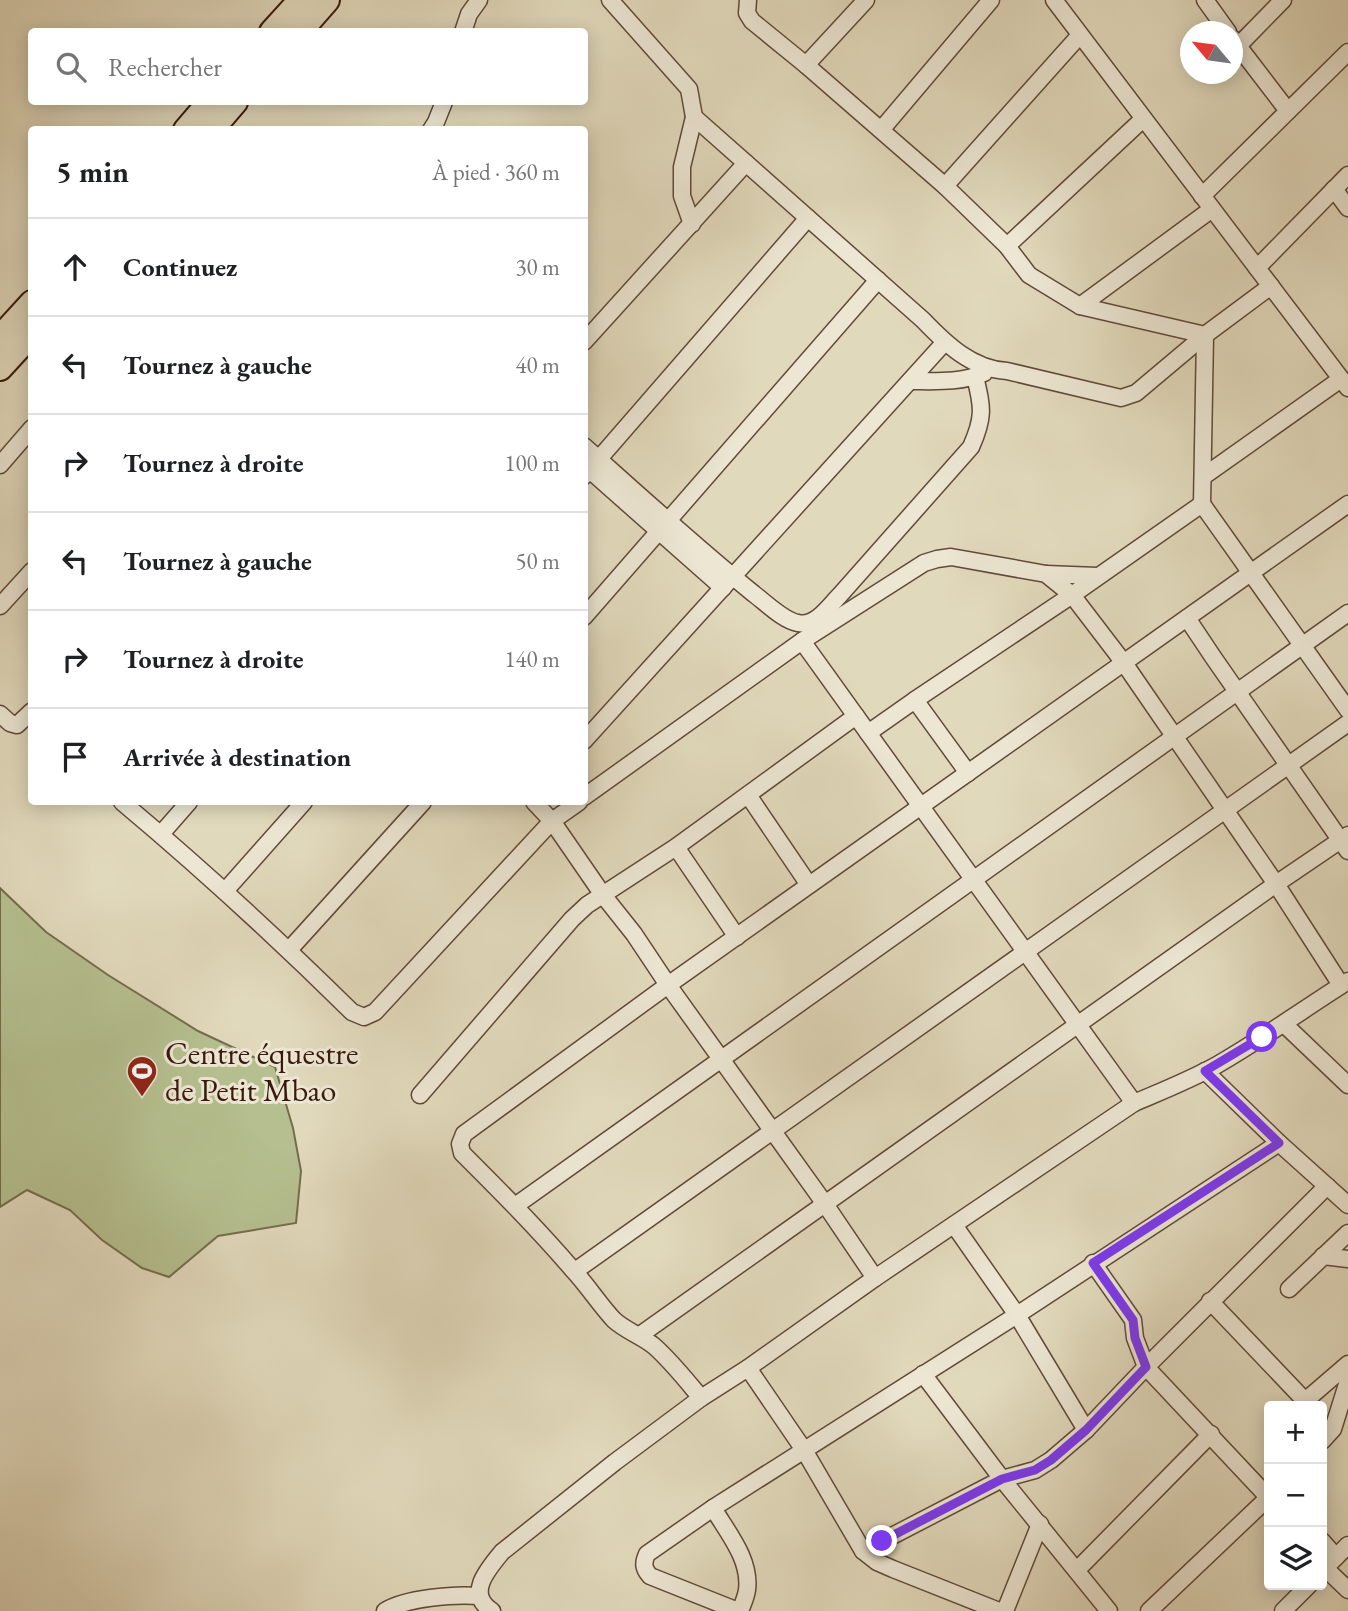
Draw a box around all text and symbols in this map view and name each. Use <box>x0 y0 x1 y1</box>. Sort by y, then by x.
north arrow <box>1180 21 1243 84</box>
search box <box>28 28 588 105</box>
icon: search <box>52 48 90 86</box>
text: Rechercher <box>108 50 222 84</box>
text: 5 min <box>56 152 129 191</box>
text: À pied · 360 m <box>432 157 560 187</box>
icon: ahead <box>56 248 94 286</box>
text: Continuez <box>123 250 237 284</box>
text: 30 m <box>515 252 560 282</box>
icon: left <box>56 346 94 384</box>
text: Tournez à gauche <box>123 348 312 382</box>
text: 40 m <box>515 350 560 380</box>
icon: right <box>56 444 94 482</box>
text: Tournez à droite <box>123 446 304 480</box>
text: 100 m <box>504 448 560 478</box>
icon: left <box>56 542 94 580</box>
text: Tournez à gauche <box>123 544 312 578</box>
text: 50 m <box>515 546 560 576</box>
icon: right <box>56 640 94 678</box>
text: Tournez à droite <box>123 642 304 676</box>
text: 140 m <box>504 644 560 674</box>
icon: arrive <box>56 738 94 776</box>
text: Arrivée à destination <box>123 740 351 774</box>
route start <box>1246 1021 1277 1052</box>
place label: Centre équestre de Petit Mbao <box>165 1032 358 1111</box>
sports icon: Centre équestre de Petit Mbao <box>125 1054 159 1098</box>
map controls <box>1264 1401 1327 1590</box>
button: + <box>1264 1401 1327 1464</box>
button: − <box>1264 1464 1327 1527</box>
route end <box>866 1525 897 1556</box>
button: layers <box>1264 1527 1327 1590</box>

